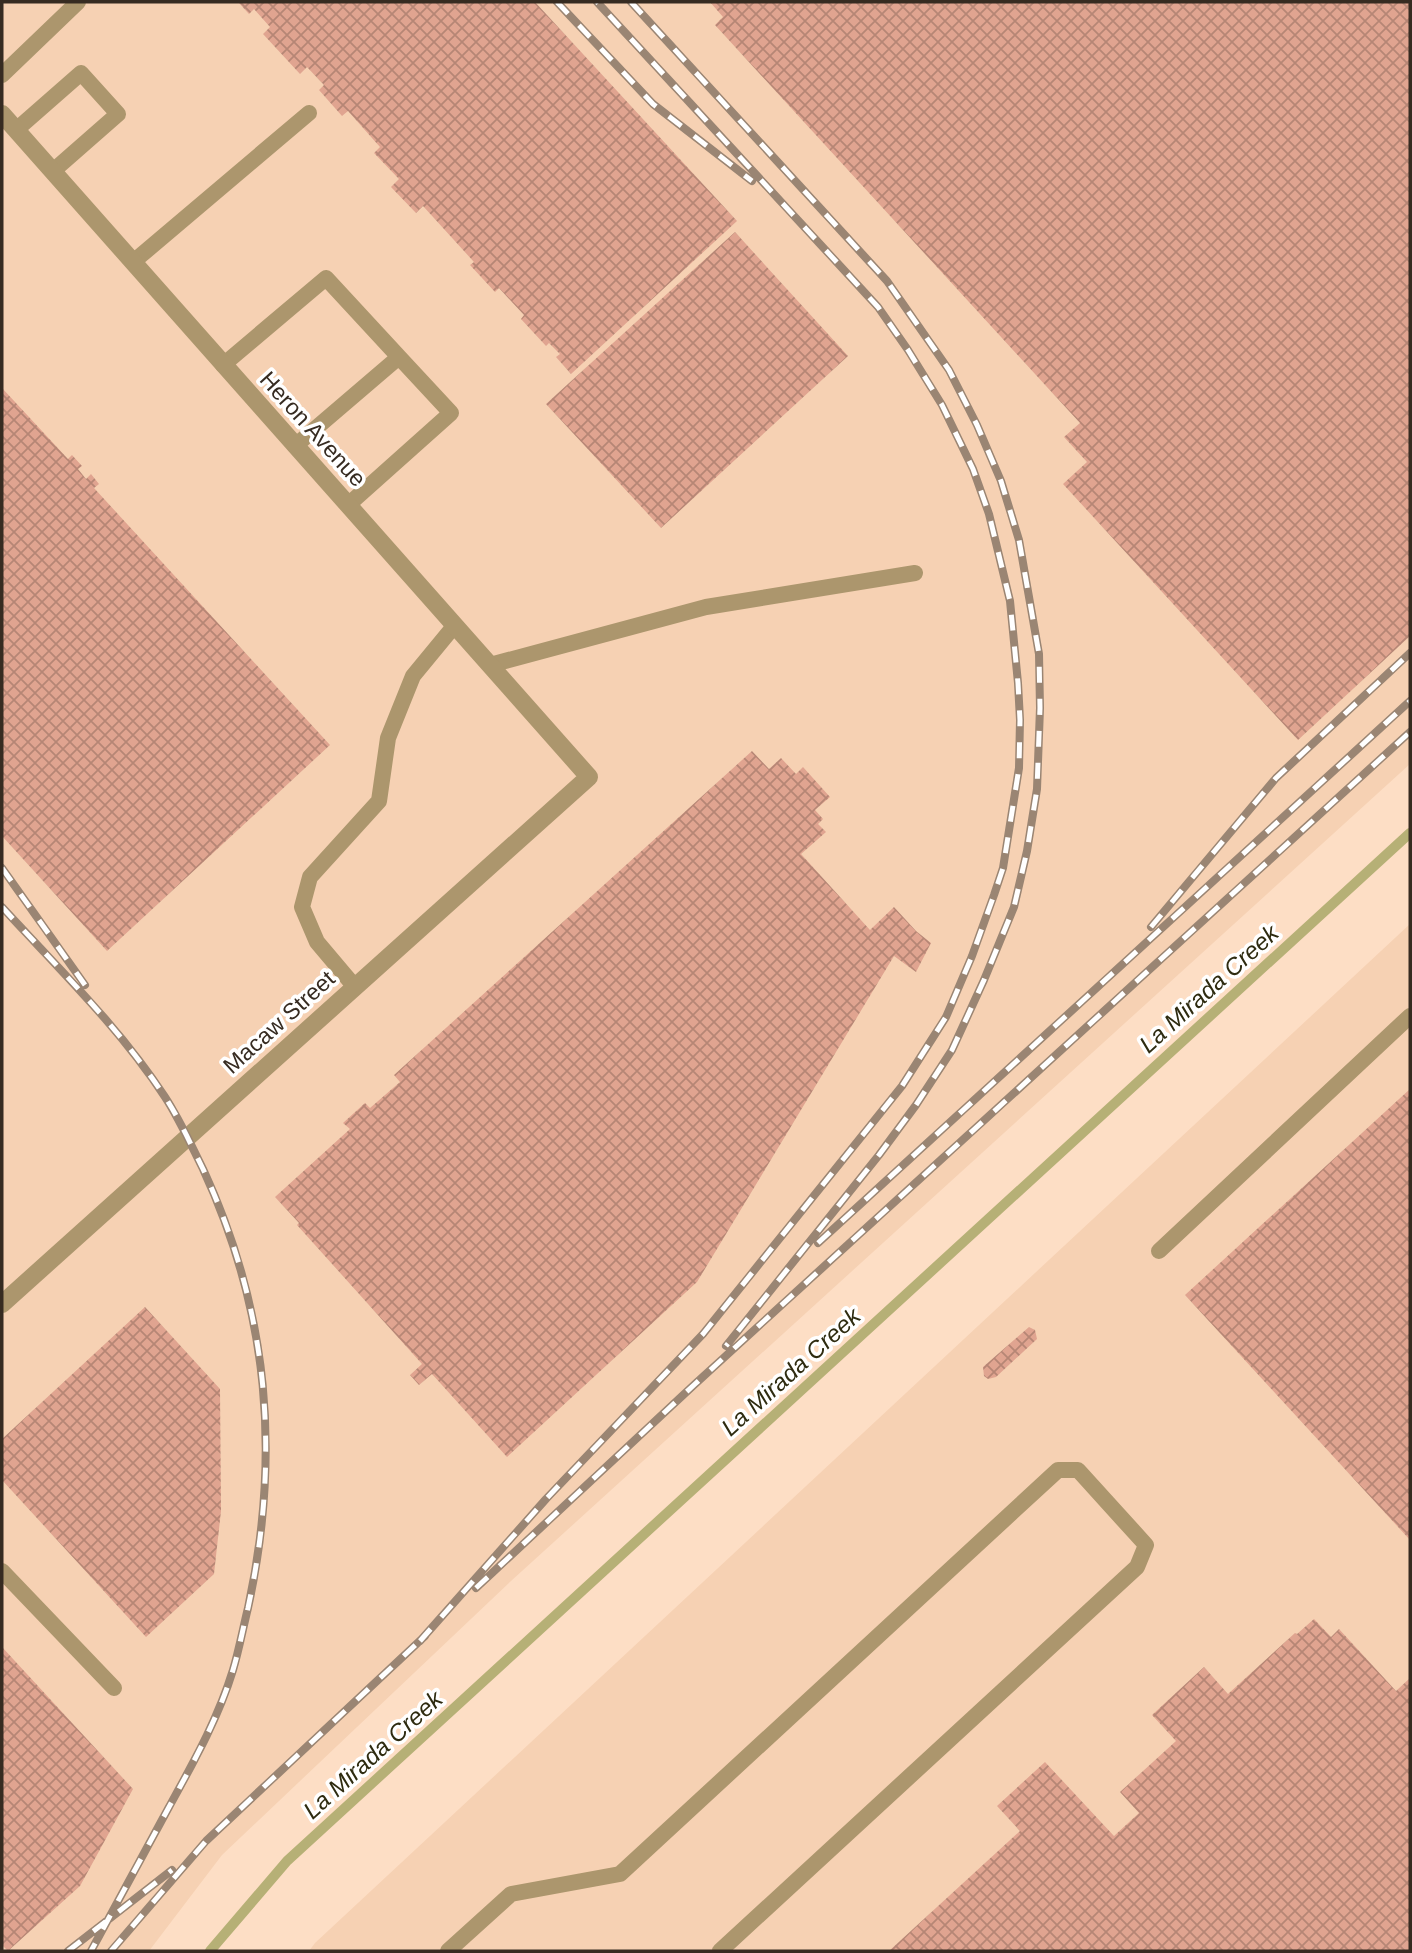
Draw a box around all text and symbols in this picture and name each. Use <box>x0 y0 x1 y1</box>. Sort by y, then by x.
street label: Heron Avenue <box>255 366 371 492</box>
water label: La Mirada Creek <box>1134 918 1285 1058</box>
street label: Macaw Street <box>218 965 340 1079</box>
water label: La Mirada Creek <box>716 1301 867 1441</box>
water label: La Mirada Creek <box>298 1684 449 1824</box>

